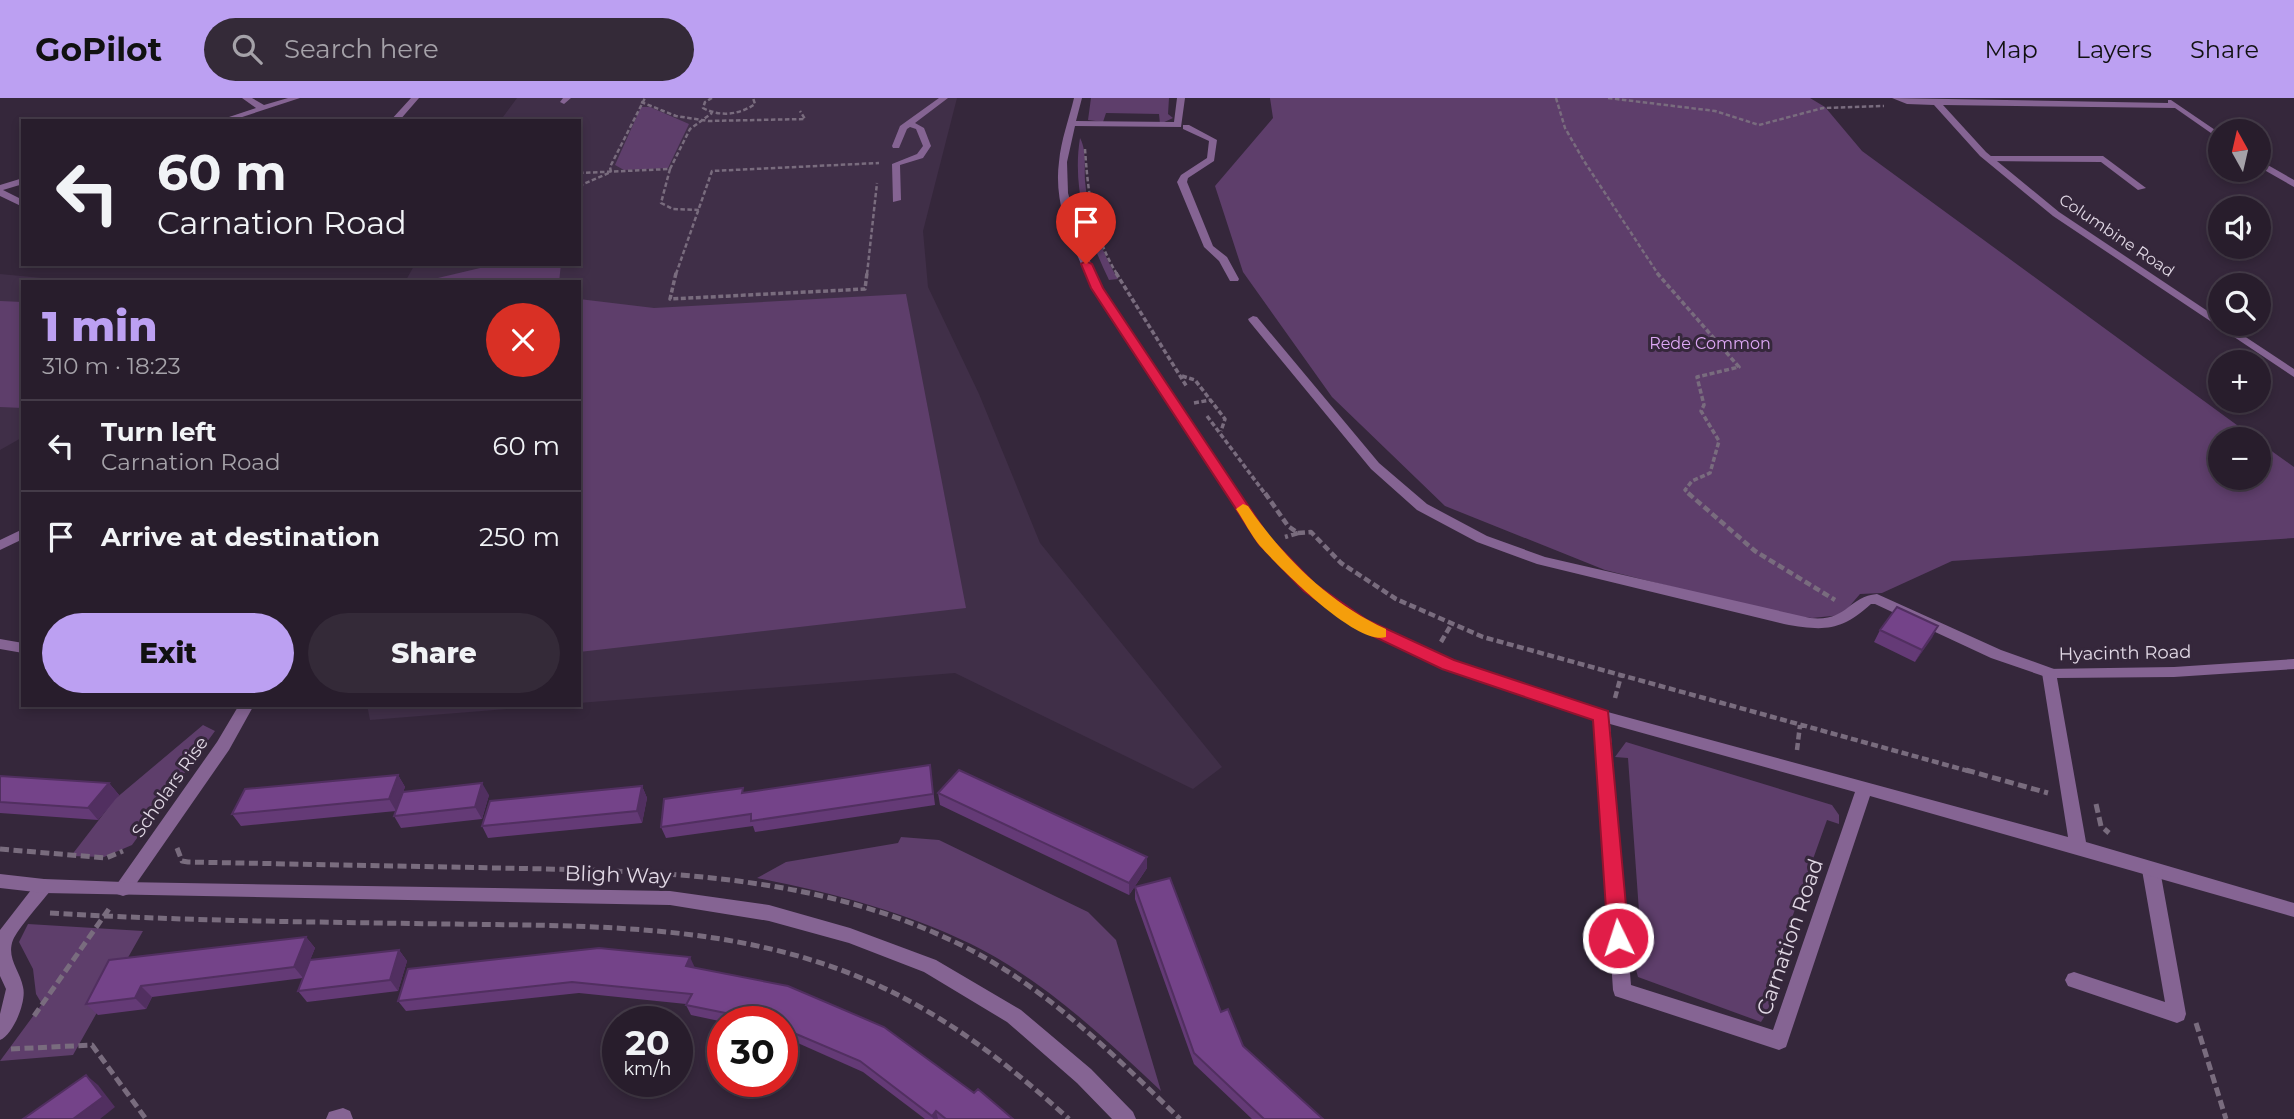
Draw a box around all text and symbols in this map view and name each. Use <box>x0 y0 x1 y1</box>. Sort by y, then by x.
search box <box>204 18 694 81</box>
text: GoPilot <box>35 29 162 69</box>
icon: search <box>228 30 266 68</box>
text: Search here <box>284 33 439 65</box>
text: Map <box>1984 35 2038 64</box>
text: Layers <box>2076 35 2152 64</box>
text: Share <box>2190 35 2259 64</box>
north arrow <box>2208 119 2272 182</box>
map controls <box>2208 119 2271 490</box>
text: 60 m <box>157 143 287 202</box>
icon: left <box>42 147 133 238</box>
street label: Columbine Road <box>2056 190 2178 281</box>
pin <box>1056 192 1116 264</box>
button: sound <box>2208 196 2271 259</box>
text: Carnation Road <box>157 203 407 242</box>
icon: arrive <box>1067 203 1105 241</box>
button: search <box>2208 273 2271 336</box>
text: 1 min <box>42 300 158 352</box>
button: close <box>486 303 560 377</box>
park label: Rede Common <box>1649 334 1771 353</box>
button: + <box>2208 350 2271 413</box>
text: 310 m · 18:23 <box>42 352 181 380</box>
text: Turn left <box>101 416 217 448</box>
icon: left <box>42 427 80 465</box>
button: − <box>2208 427 2271 490</box>
text: 60 m <box>493 430 560 462</box>
text: Carnation Road <box>101 448 281 476</box>
icon: arrive <box>42 518 80 556</box>
text: Arrive at destination <box>101 521 380 553</box>
text: 250 m <box>479 521 560 553</box>
button: Exit <box>42 613 294 693</box>
button: Share <box>308 613 560 693</box>
street label: Hyacinth Road <box>2058 641 2192 665</box>
street label: Scholars Rise <box>127 732 213 842</box>
street label: Carnation Road <box>1751 855 1828 1018</box>
street label: Bligh Way <box>564 860 672 889</box>
position arrow <box>1581 901 1655 975</box>
speed limit sign: 30 <box>707 1006 798 1097</box>
text: 20 <box>625 1021 670 1064</box>
text: km/h <box>623 1058 672 1080</box>

